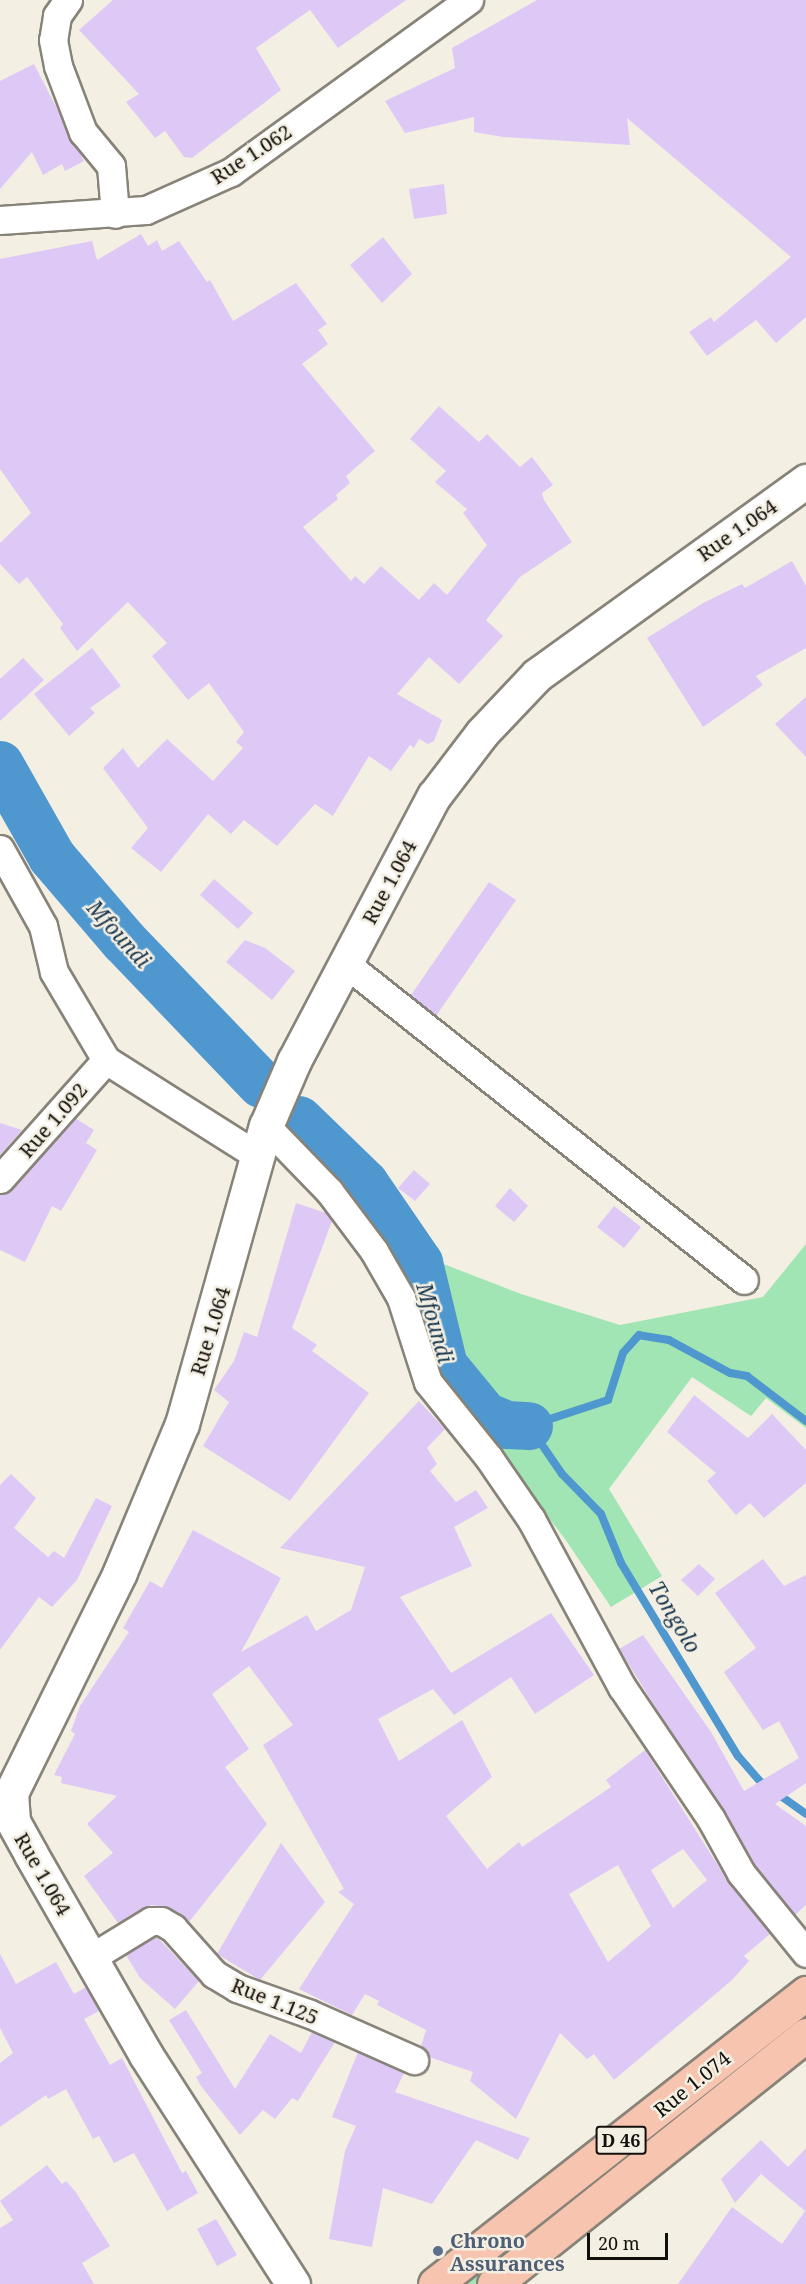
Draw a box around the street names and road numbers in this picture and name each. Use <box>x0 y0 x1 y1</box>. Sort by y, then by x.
street label: Rue 1.062 <box>206 119 296 189</box>
street label: Rue 1.064 <box>693 494 781 566</box>
street label: Rue 1.064 <box>357 836 421 928</box>
street label: Rue 1.092 <box>14 1078 92 1162</box>
street label: Rue 1.064 <box>185 1284 235 1378</box>
street label: Rue 1.064 <box>10 1828 76 1920</box>
street label: Rue 1.125 <box>228 1973 322 2029</box>
street label: Rue 1.074 <box>649 2046 735 2122</box>
road number: D 46 <box>596 2125 646 2155</box>

